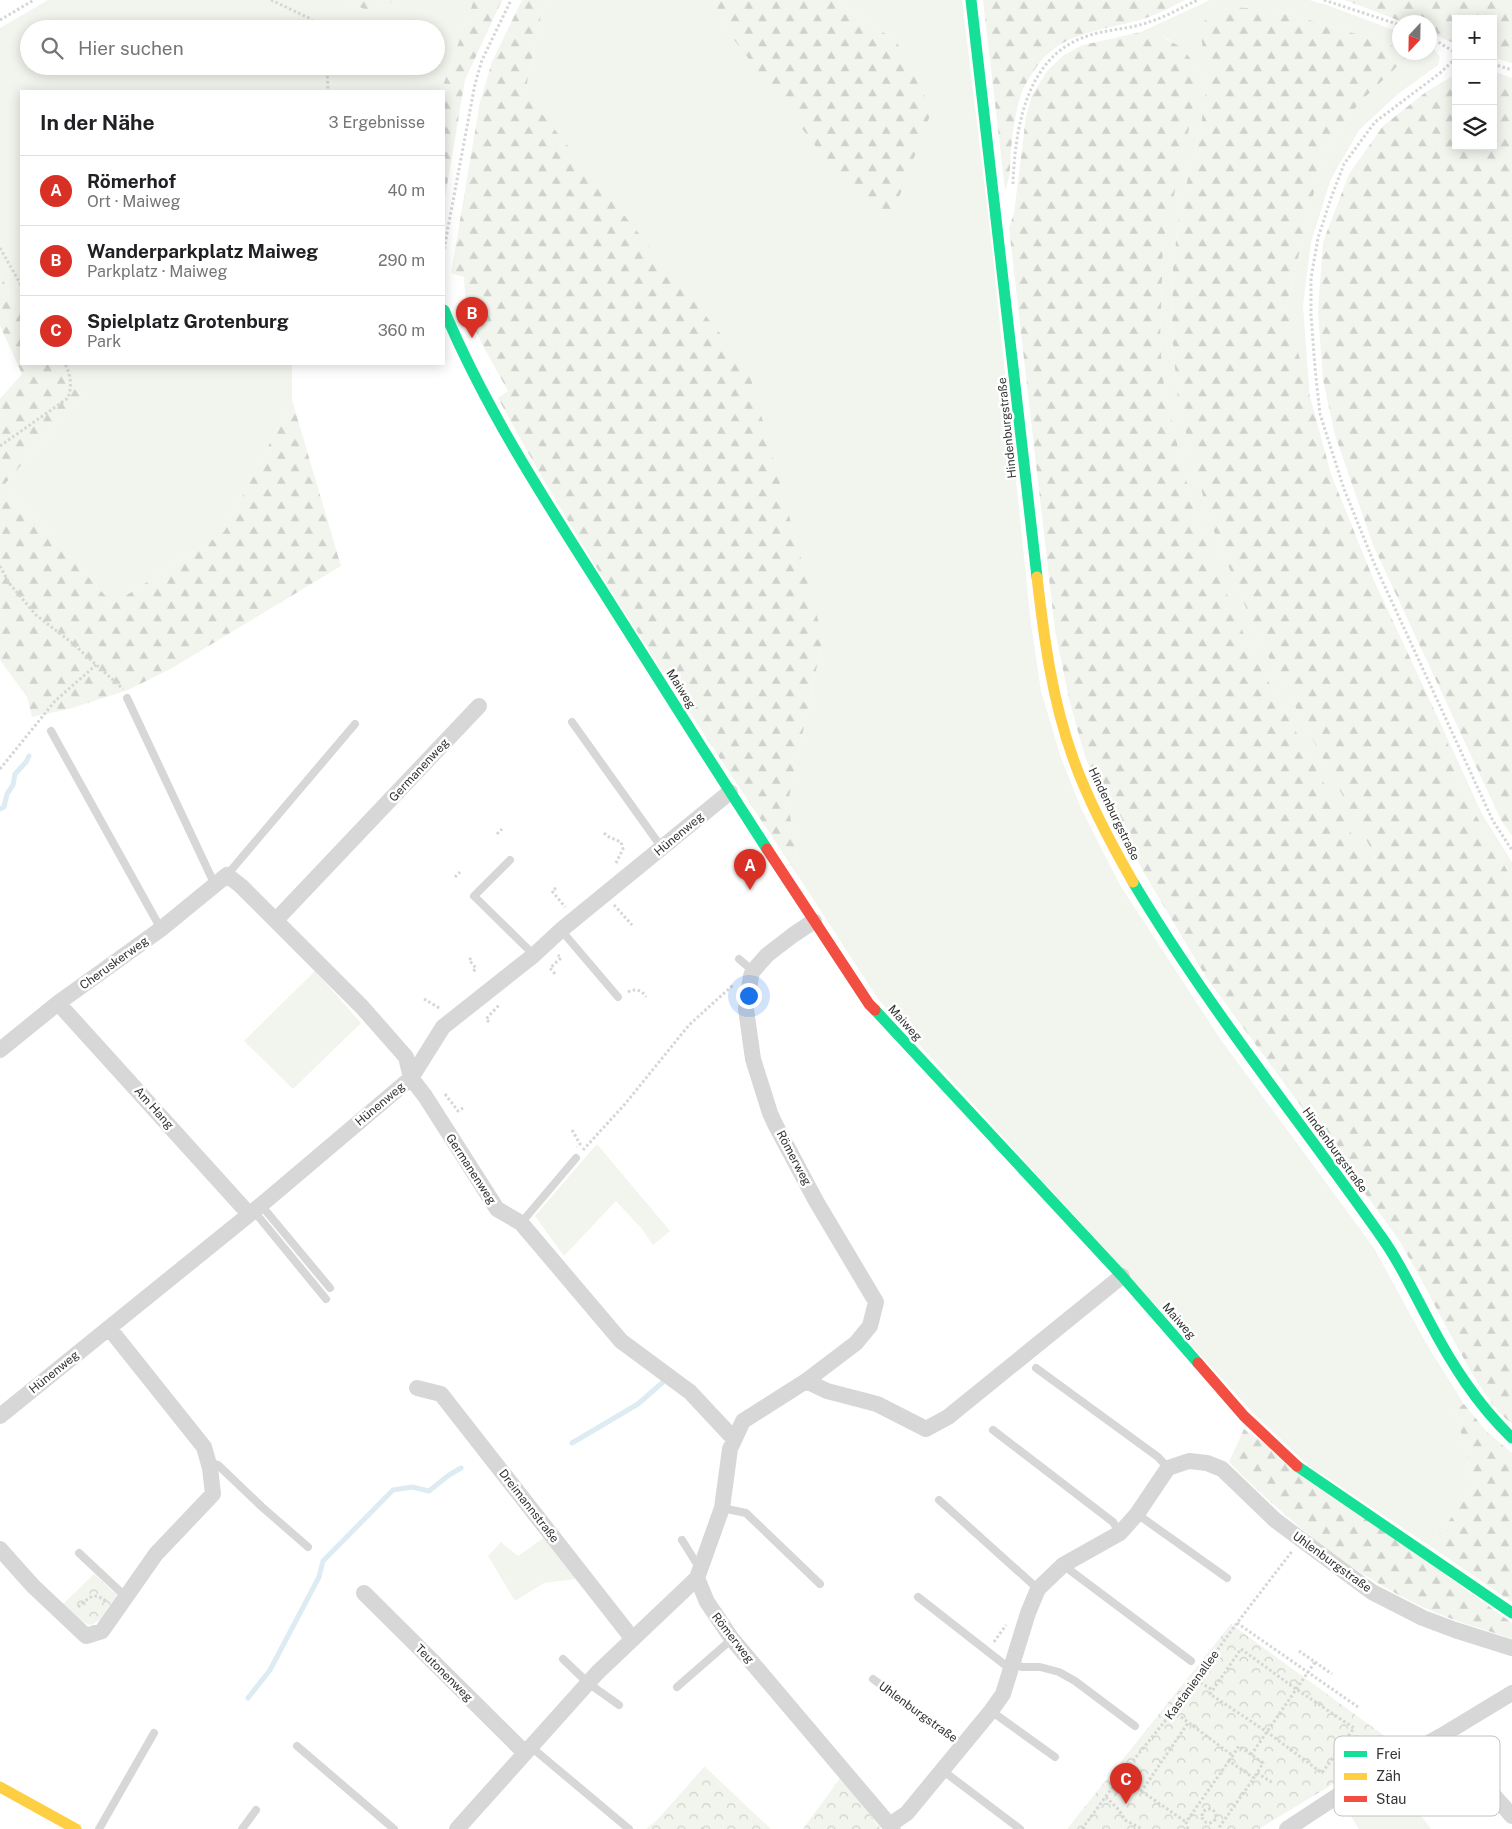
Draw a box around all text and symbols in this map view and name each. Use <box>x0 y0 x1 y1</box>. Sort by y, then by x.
north arrow <box>1392 15 1437 60</box>
map controls <box>1452 15 1497 150</box>
button: + <box>1452 15 1497 60</box>
search box <box>20 20 445 75</box>
icon: search <box>38 34 66 62</box>
text: Hier suchen <box>78 37 184 59</box>
button: − <box>1452 60 1497 105</box>
button: layers <box>1452 105 1497 150</box>
text: In der Nähe <box>40 110 155 135</box>
text: 3 Ergebnisse <box>329 113 425 132</box>
text: Römerhof <box>87 170 176 192</box>
text: A <box>50 181 62 200</box>
text: 40 m <box>387 181 425 200</box>
text: Ort · Maiweg <box>87 192 180 211</box>
text: Wanderparkplatz Maiweg <box>87 240 318 262</box>
text: B <box>51 251 61 270</box>
text: 290 m <box>378 251 425 270</box>
text: Parkplatz · Maiweg <box>87 262 227 281</box>
pin: B <box>456 297 488 338</box>
text: Spielplatz Grotenburg <box>87 310 289 332</box>
text: C <box>50 321 62 340</box>
text: 360 m <box>378 321 425 340</box>
text: Park <box>87 332 121 351</box>
street label: Hindenburgstraße <box>995 377 1019 479</box>
street label: Maiweg <box>663 667 699 711</box>
street label: Germanenweg <box>386 736 452 804</box>
street label: Hindenburgstraße <box>1085 765 1143 863</box>
street label: Hünenweg <box>651 809 707 859</box>
pin: A <box>734 849 766 890</box>
street label: Cheruskerweg <box>77 933 151 993</box>
your location <box>736 983 762 1009</box>
street label: Maiweg <box>885 1002 925 1044</box>
street label: Hünenweg <box>352 1079 408 1129</box>
street label: Am Hang <box>131 1084 177 1132</box>
street label: Hindenburgstraße <box>1299 1105 1371 1195</box>
street label: Römerweg <box>774 1128 814 1188</box>
street label: Germanenweg <box>443 1131 499 1207</box>
street label: Maiweg <box>1159 1300 1199 1342</box>
street label: Hünenweg <box>26 1348 82 1396</box>
street label: Dreimannstraße <box>496 1467 562 1546</box>
street label: Uhlenburgstraße <box>1290 1529 1374 1595</box>
street label: Römerweg <box>709 1610 757 1666</box>
street label: Teutonenweg <box>412 1641 476 1705</box>
street label: Kastanienallee <box>1162 1647 1222 1722</box>
street label: Uhlenburgstraße <box>876 1679 960 1745</box>
legend <box>1334 1736 1500 1816</box>
text: Frei <box>1376 1746 1401 1762</box>
pin: C <box>1110 1763 1142 1804</box>
text: Zäh <box>1376 1768 1401 1784</box>
text: Stau <box>1376 1791 1406 1807</box>

